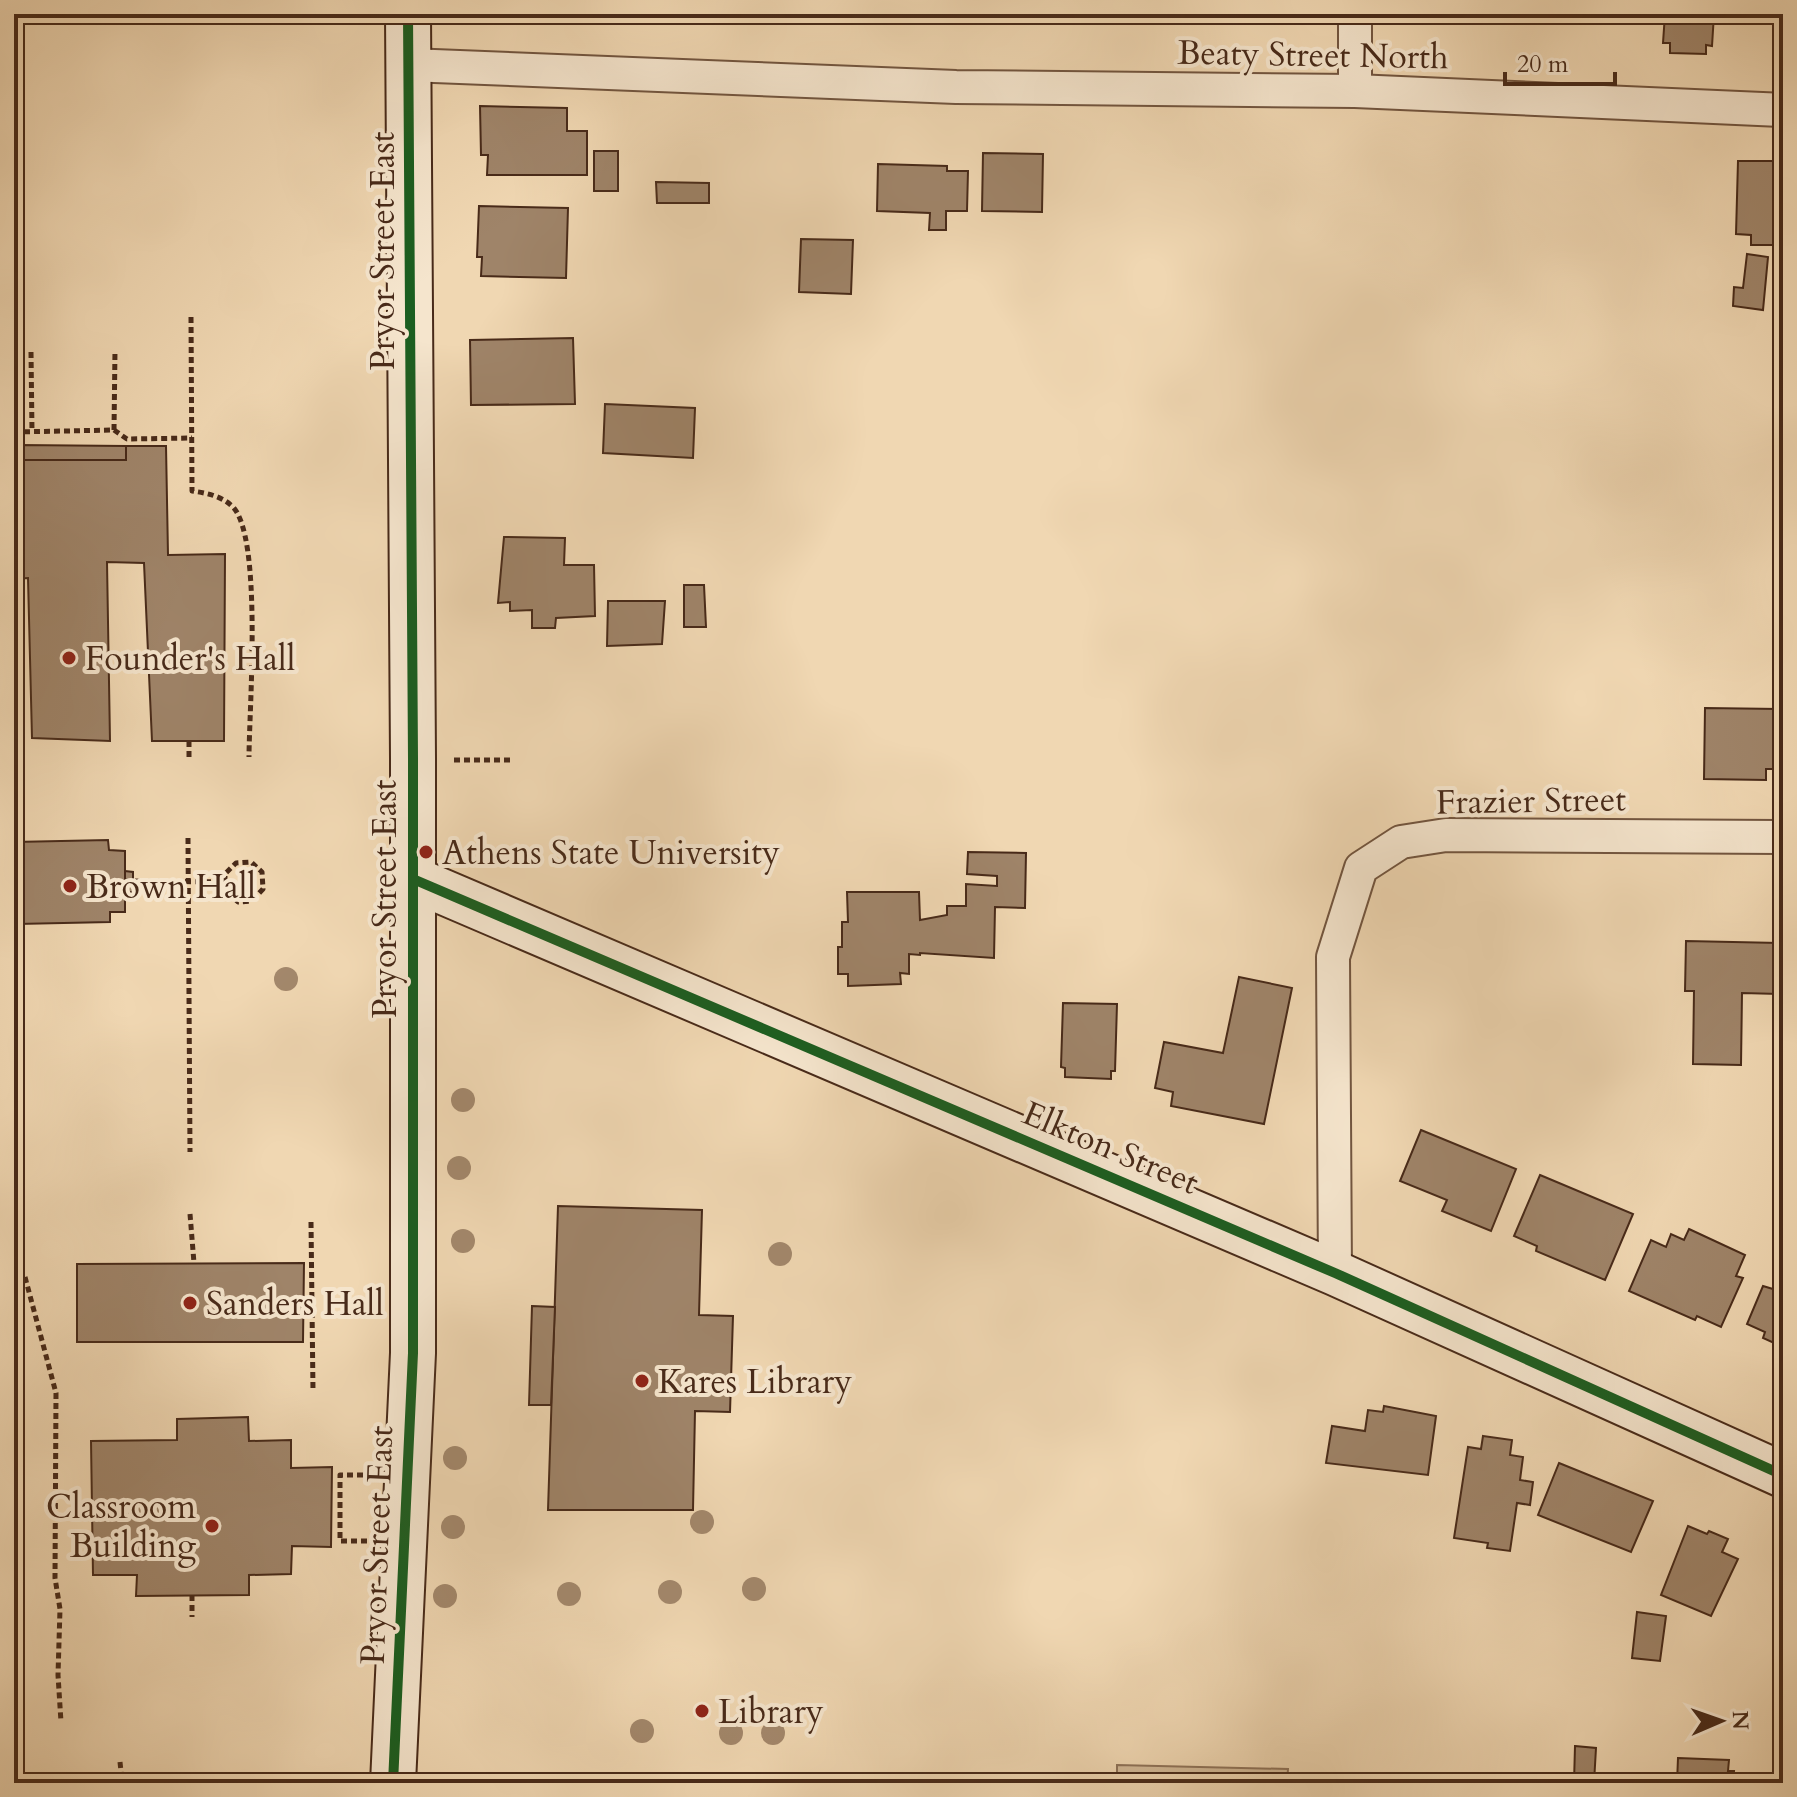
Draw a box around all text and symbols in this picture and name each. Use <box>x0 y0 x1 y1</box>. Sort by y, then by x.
street label: Beaty Street North <box>1177 30 1449 80</box>
scale bar <box>1505 36 1615 86</box>
text: 20 m <box>1517 48 1569 81</box>
street label: Pryor Street East <box>360 131 406 371</box>
place label: Founder's Hall <box>85 636 296 682</box>
marker: Founder's Hall <box>60 649 78 667</box>
street label: Frazier Street <box>1436 776 1627 826</box>
street label: Pryor Street East <box>362 779 408 1019</box>
place label: Athens State University <box>442 830 780 876</box>
marker: Athens State University <box>417 843 435 861</box>
place label: Brown Hall <box>86 864 256 910</box>
marker: Brown Hall <box>61 877 79 895</box>
street label: Elkton Street <box>1015 1090 1206 1206</box>
place label: Sanders Hall <box>206 1281 384 1327</box>
marker: Sanders Hall <box>181 1294 199 1312</box>
place label: Kares Library <box>658 1359 852 1405</box>
marker: Kares Library <box>633 1372 651 1390</box>
street label: Pryor Street East <box>350 1425 404 1665</box>
place label: Classroom Building <box>46 1484 196 1569</box>
marker: Classroom Building <box>203 1517 221 1535</box>
north arrow <box>1681 1681 1761 1761</box>
place label: Library <box>718 1689 824 1735</box>
marker: Library <box>693 1702 711 1720</box>
text: N <box>1725 1710 1755 1730</box>

